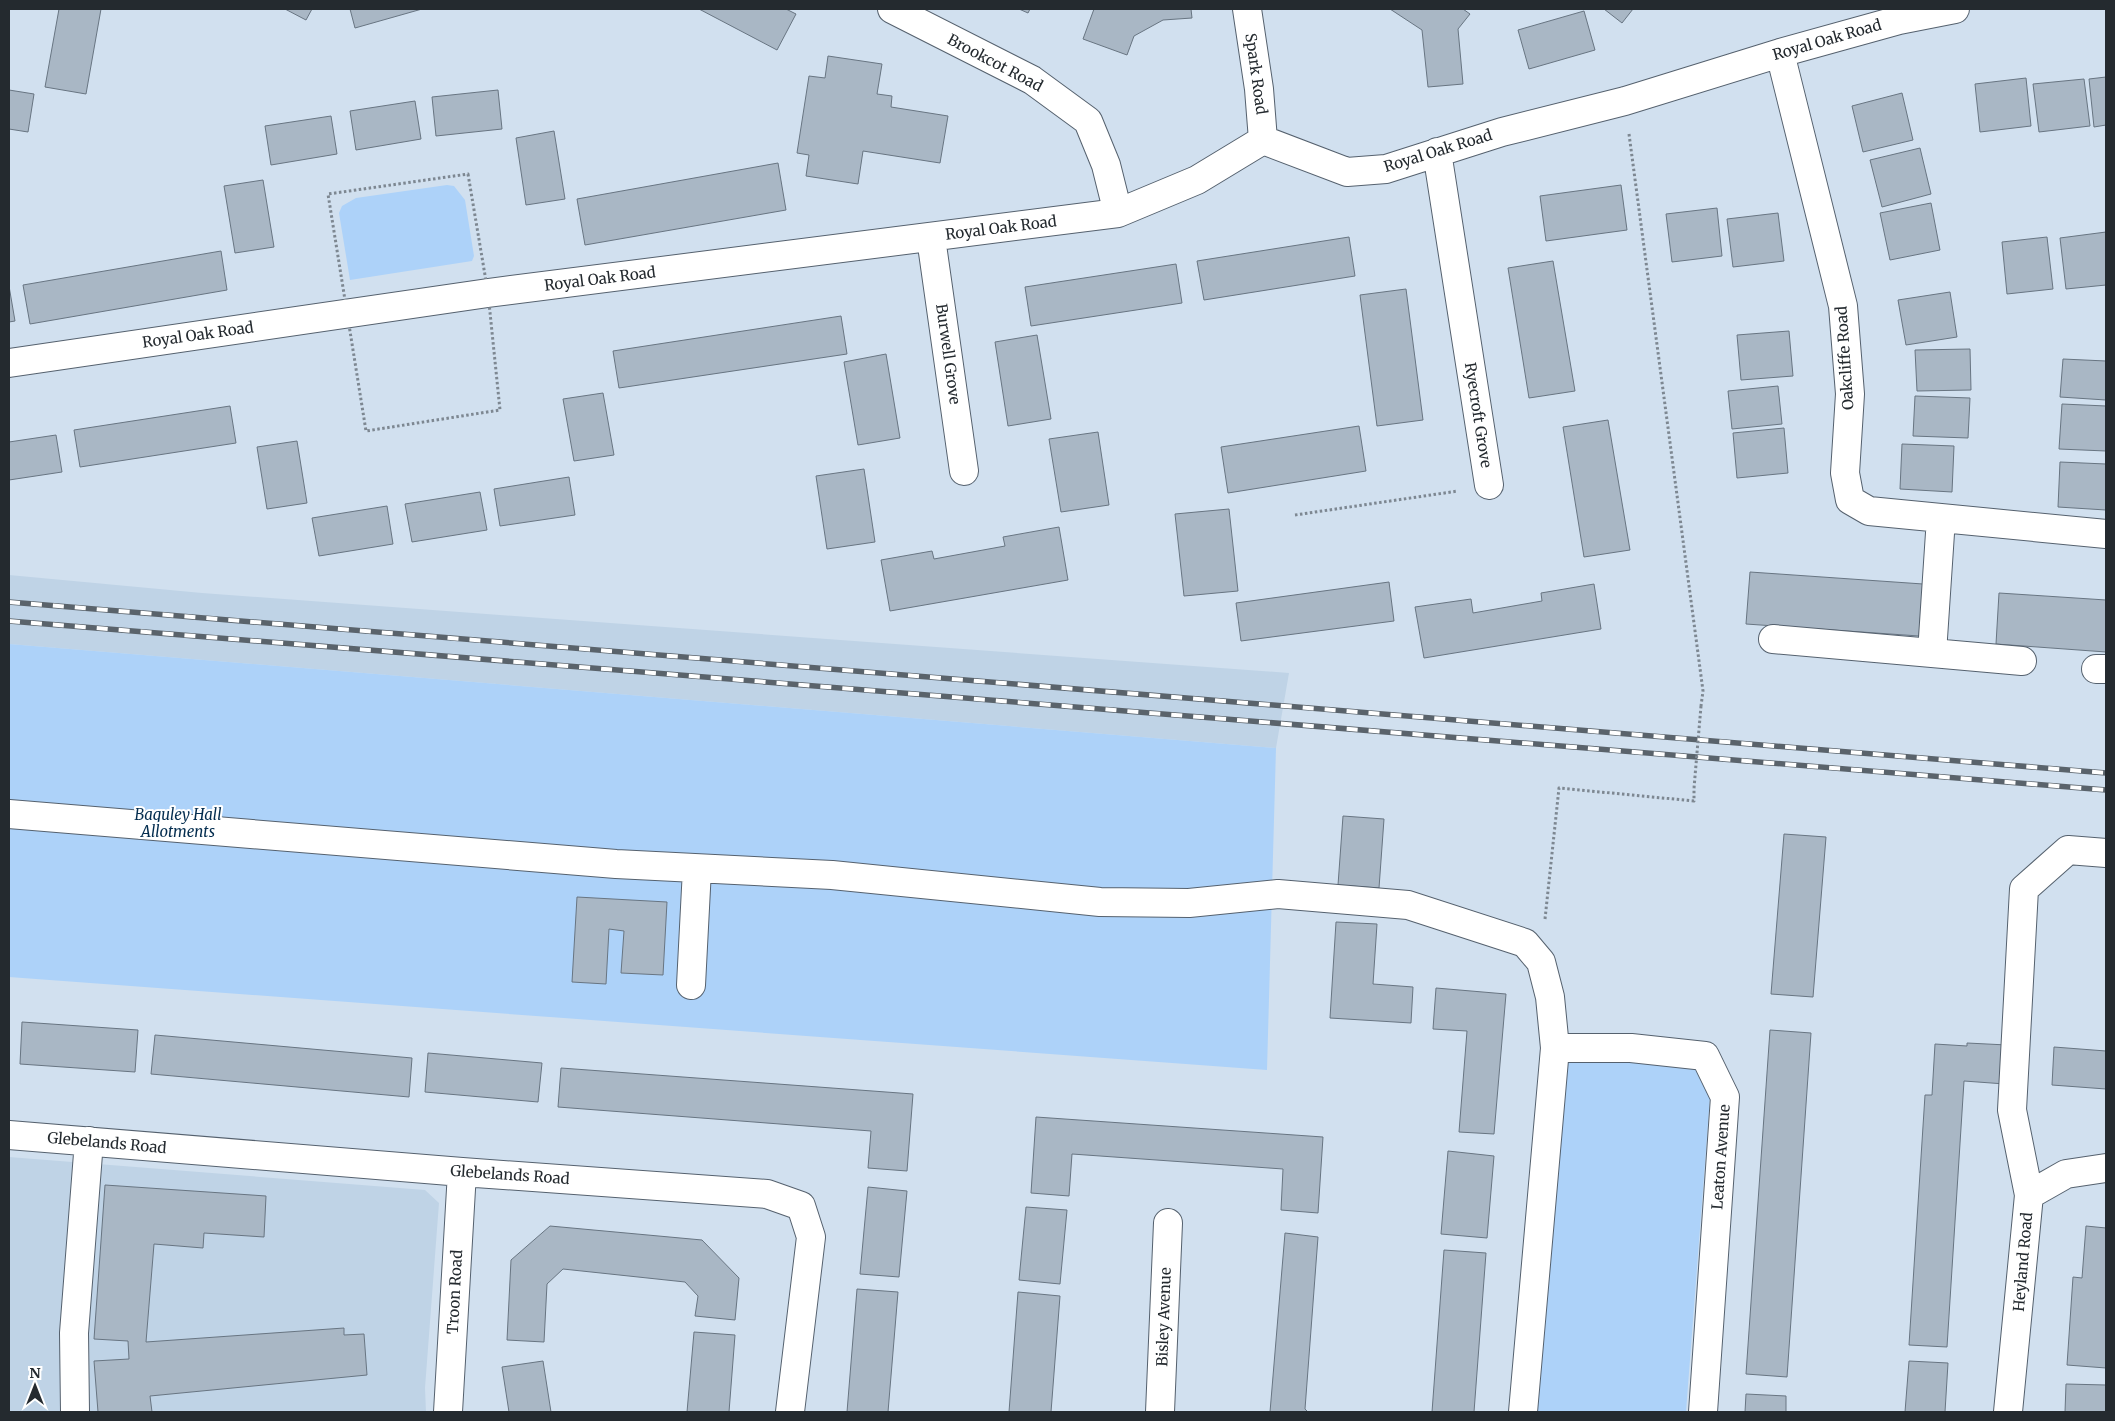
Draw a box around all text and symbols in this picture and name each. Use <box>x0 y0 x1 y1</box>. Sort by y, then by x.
street label: Royal Oak Road <box>1770 15 1883 64</box>
street label: Brookcot Road <box>944 29 1046 96</box>
street label: Spark Road <box>1241 32 1272 116</box>
street label: Royal Oak Road <box>1381 125 1494 176</box>
street label: Royal Oak Road <box>944 211 1058 244</box>
street label: Royal Oak Road <box>543 262 657 295</box>
street label: Burwell Grove <box>932 302 965 406</box>
street label: Oakcliffe Road <box>1831 305 1858 411</box>
street label: Royal Oak Road <box>141 317 255 352</box>
street label: Ryecroft Grove <box>1461 361 1496 469</box>
park label: Baguley Hall Allotments <box>134 805 222 841</box>
street label: Leaton Avenue <box>1707 1103 1734 1210</box>
street label: Glebelands Road <box>47 1128 167 1157</box>
street label: Glebelands Road <box>450 1161 570 1188</box>
street label: Heyland Road <box>2009 1211 2036 1312</box>
street label: Troon Road <box>443 1249 466 1335</box>
street label: Bisley Avenue <box>1152 1267 1175 1367</box>
north arrow <box>10 1361 60 1411</box>
text: N <box>29 1364 41 1382</box>

